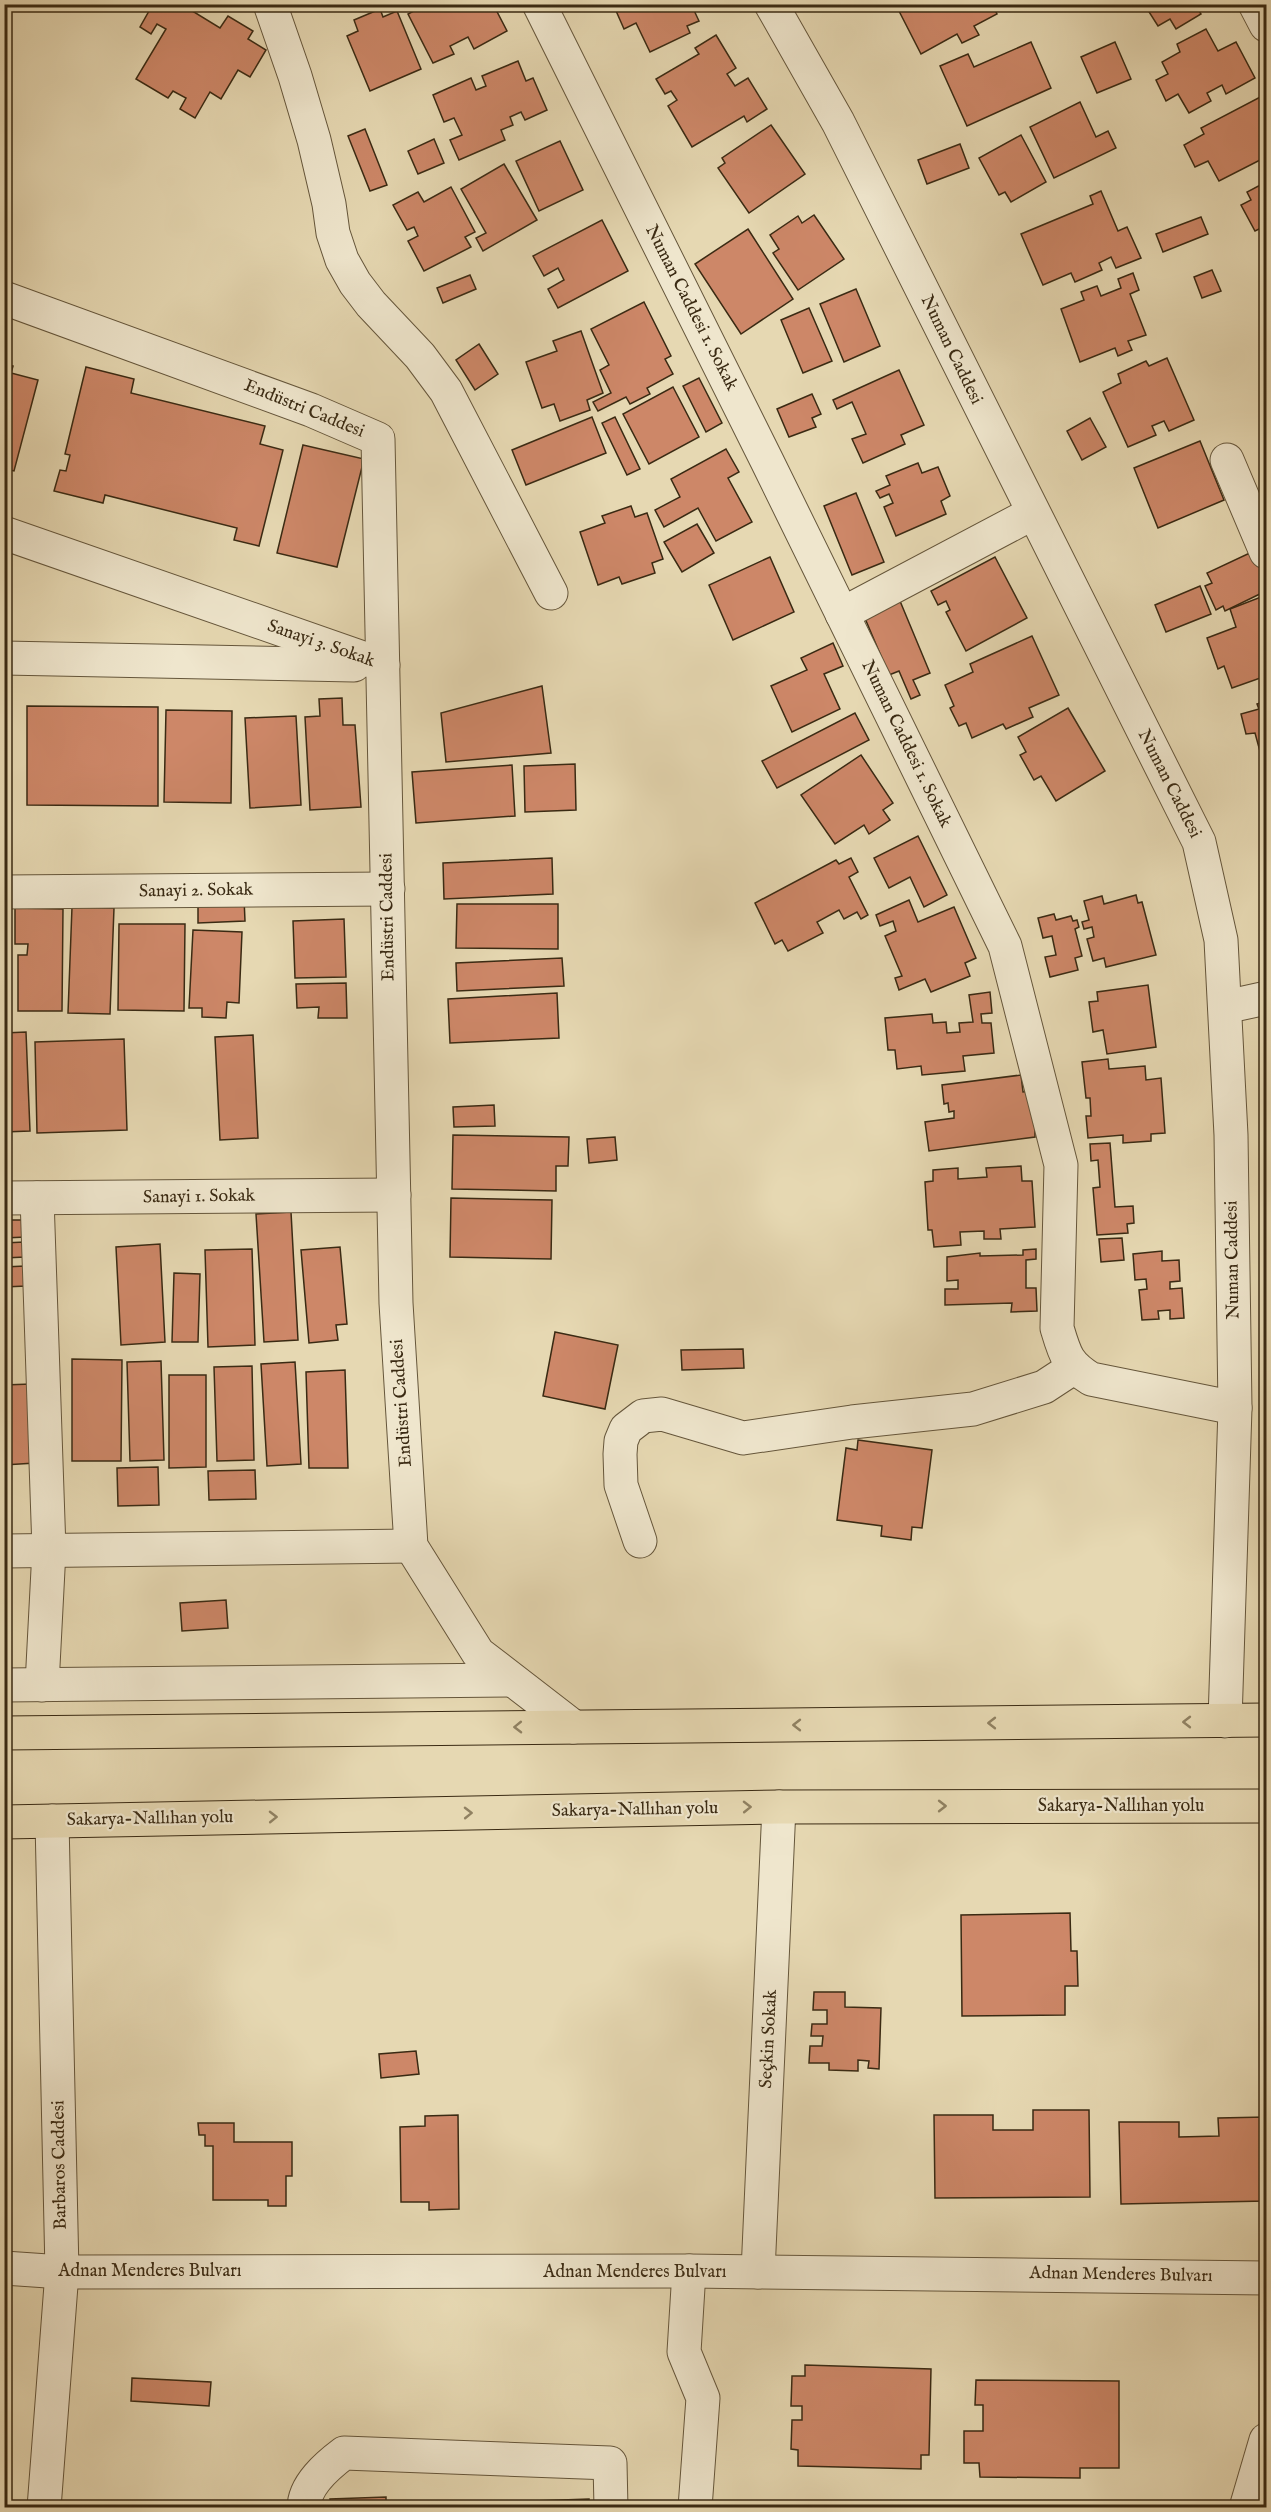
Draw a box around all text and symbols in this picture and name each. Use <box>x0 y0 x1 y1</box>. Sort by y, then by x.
street label: Numan Caddesi 1. Sokak <box>639 221 743 395</box>
street label: Numan Caddesi <box>915 292 987 409</box>
street label: Endüstri Caddesi <box>240 374 368 444</box>
street label: Sanayi 3. Sokak <box>264 615 378 673</box>
street label: Numan Caddesi 1. Sokak <box>856 657 957 832</box>
street label: Numan Caddesi <box>1132 726 1206 842</box>
street label: Endüstri Caddesi <box>375 853 401 981</box>
street label: Sanayi 2. Sokak <box>139 879 254 903</box>
street label: Sanayi 1. Sokak <box>143 1185 256 1209</box>
street label: Numan Caddesi <box>1220 1200 1246 1320</box>
street label: Endüstri Caddesi <box>386 1338 418 1468</box>
one-way arrow <box>1183 1716 1192 1728</box>
one-way arrow <box>988 1717 997 1730</box>
one-way arrow <box>793 1719 802 1731</box>
one-way arrow <box>514 1721 523 1734</box>
street label: Sakarya-Nallıhan yolu <box>1038 1795 1204 1818</box>
street label: Sakarya-Nallıhan yolu <box>552 1797 718 1823</box>
one-way arrow <box>937 1800 946 1812</box>
one-way arrow <box>742 1801 751 1814</box>
street label: Sakarya-Nallıhan yolu <box>67 1806 233 1832</box>
one-way arrow <box>463 1807 472 1819</box>
one-way arrow <box>268 1810 277 1823</box>
street label: Seçkin Sokak <box>755 1989 783 2089</box>
street label: Barbaros Caddesi <box>47 2100 73 2230</box>
street label: Adnan Menderes Bulvarı <box>57 2260 242 2283</box>
street label: Adnan Menderes Bulvarı <box>542 2261 727 2284</box>
street label: Adnan Menderes Bulvarı <box>1028 2262 1213 2288</box>

